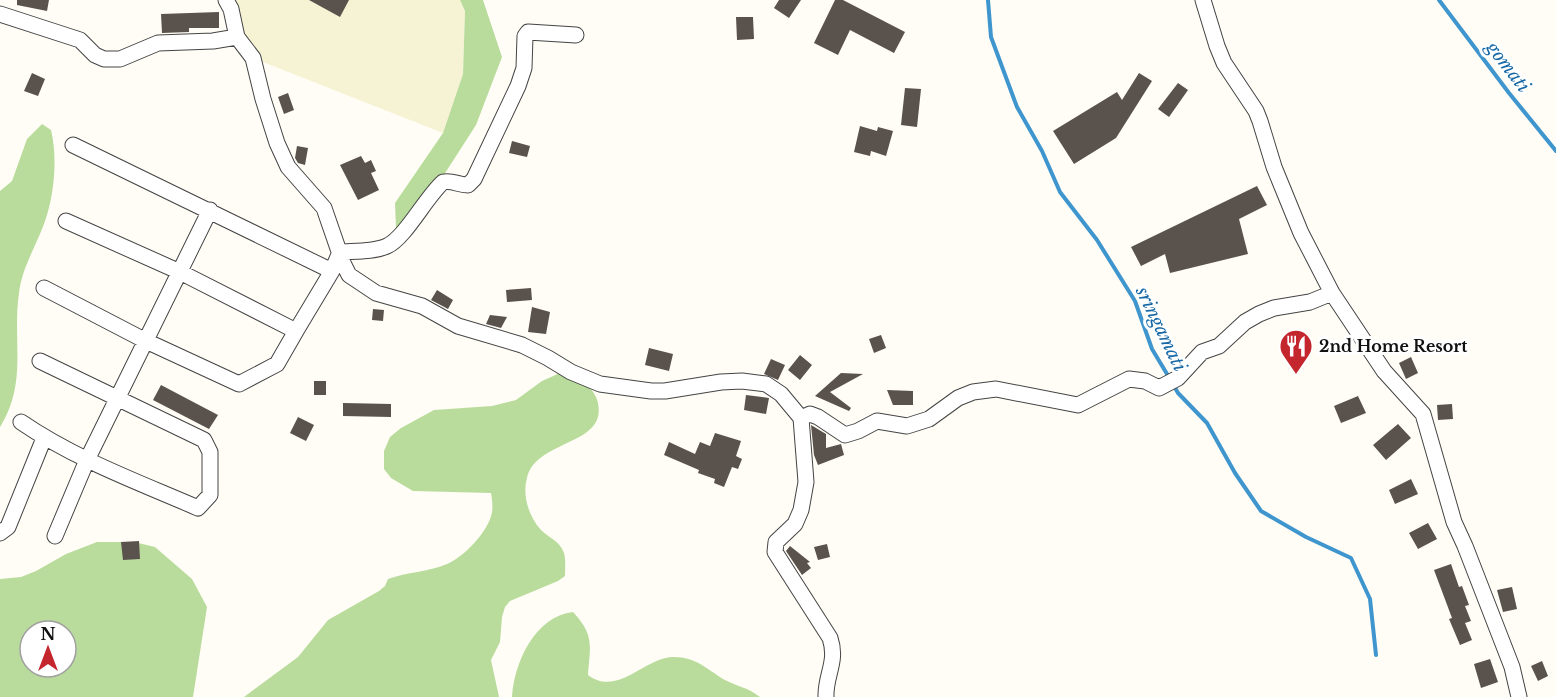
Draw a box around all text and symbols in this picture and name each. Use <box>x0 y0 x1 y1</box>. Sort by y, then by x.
water label: gomati <box>1480 36 1535 97</box>
water label: sringamati <box>1131 282 1191 376</box>
restaurant icon: 2nd Home Resort <box>1278 328 1314 375</box>
place label: 2nd Home Resort <box>1319 336 1468 356</box>
north arrow <box>18 619 78 679</box>
text: N <box>40 624 56 644</box>

